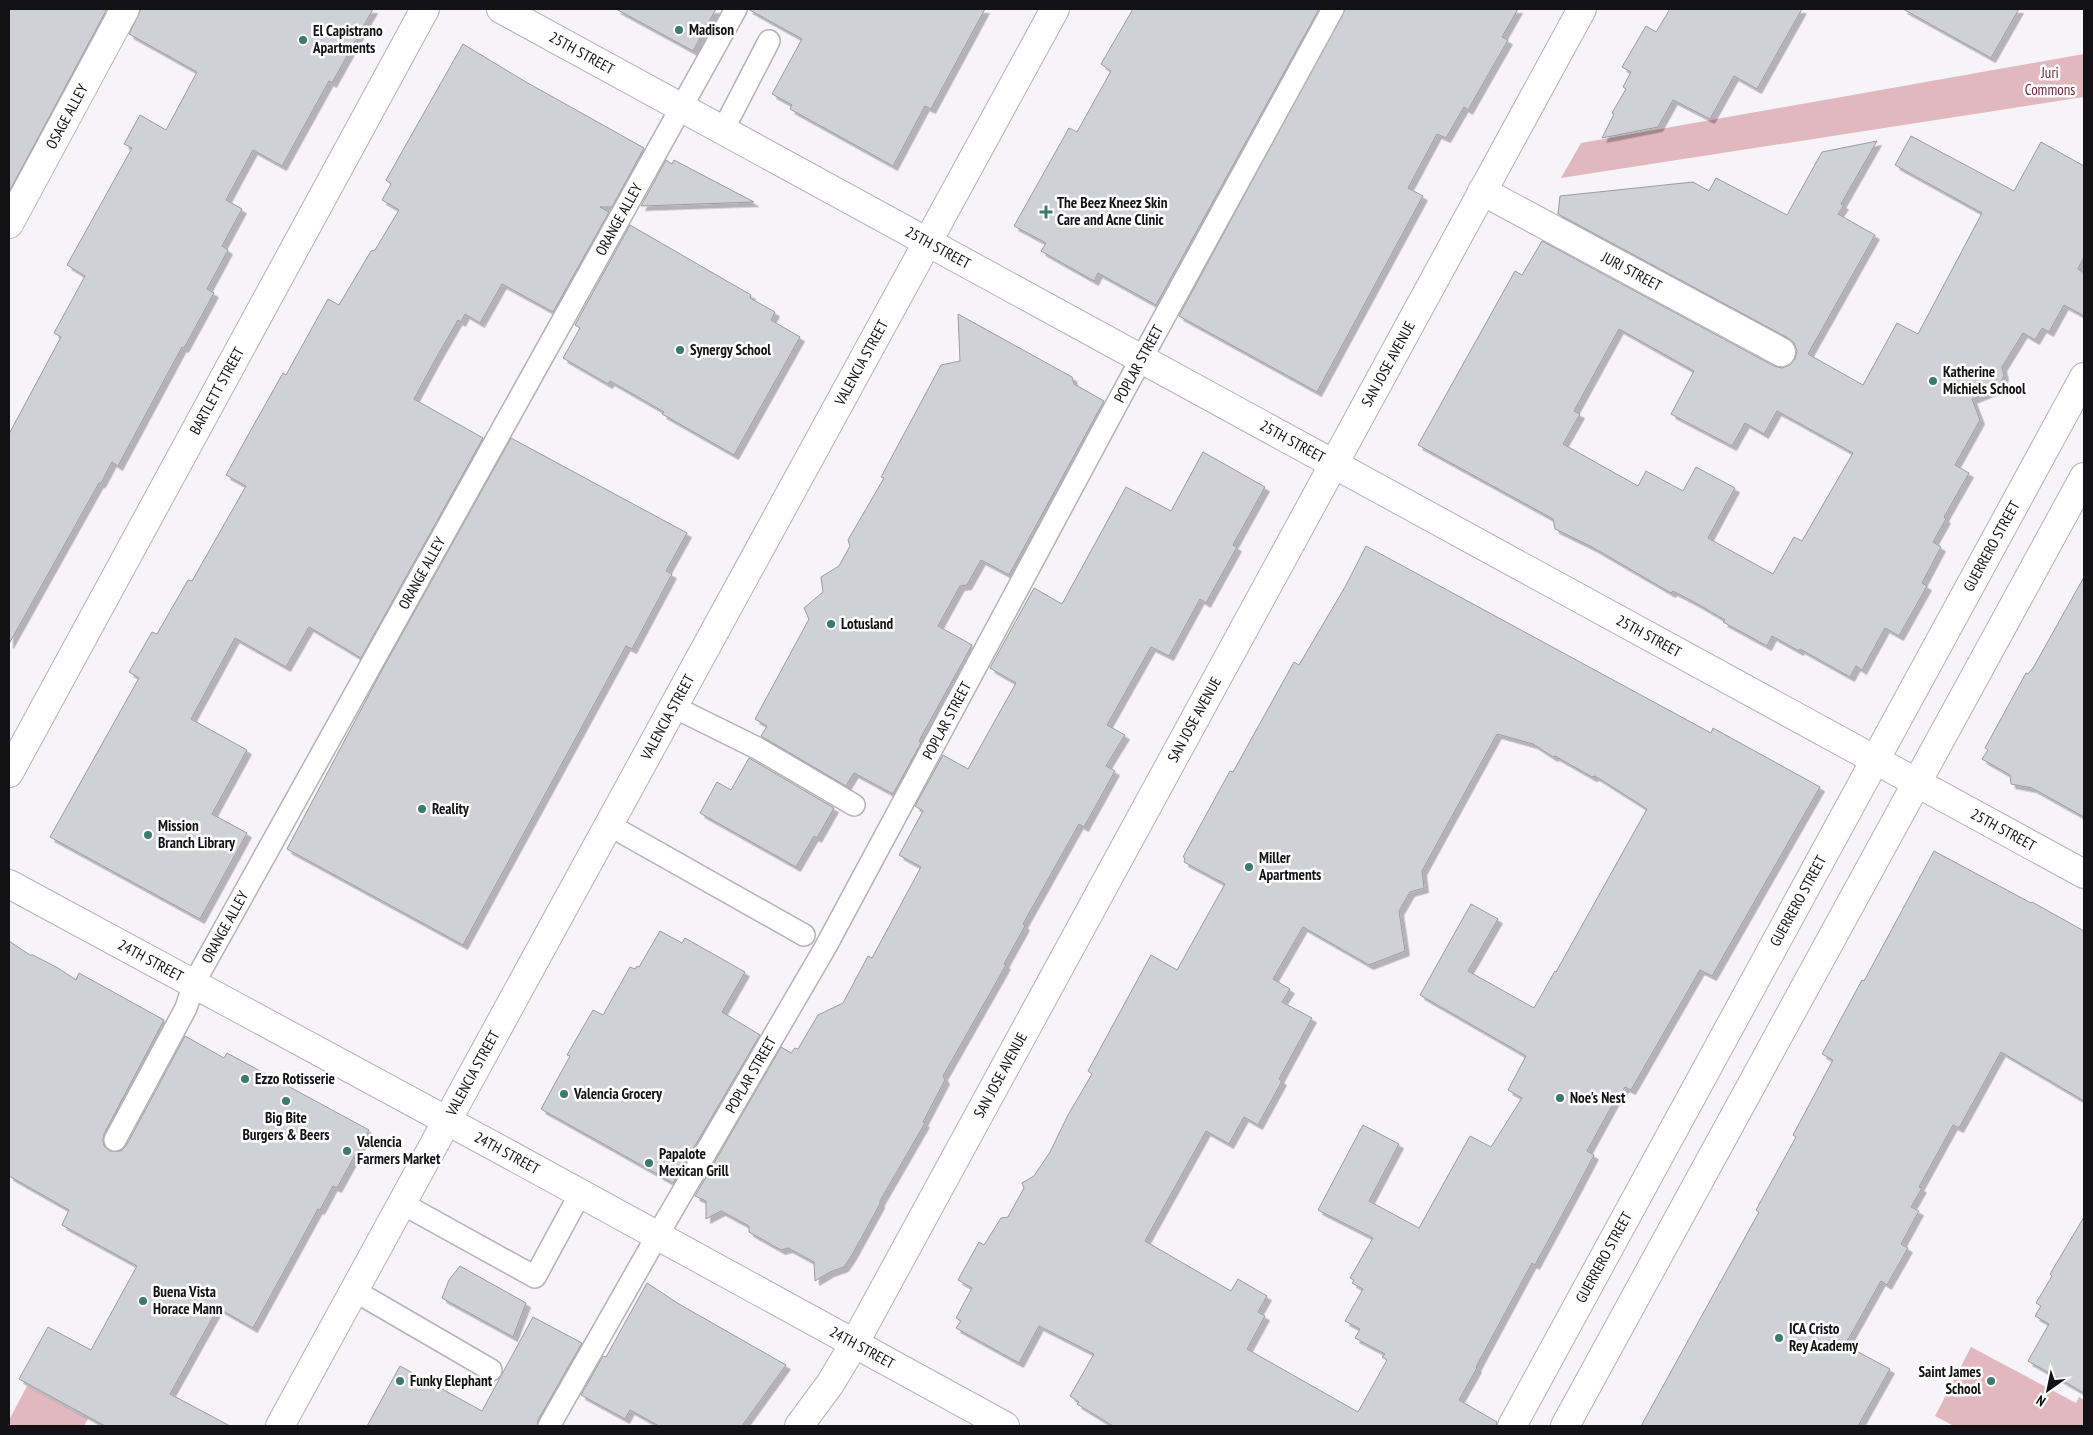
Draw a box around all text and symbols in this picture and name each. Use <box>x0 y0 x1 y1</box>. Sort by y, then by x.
place label: Madison <box>689 20 734 39</box>
place label: El Capistrano Apartments <box>312 21 383 57</box>
marker: Madison <box>673 24 685 36</box>
street label: 25TH STREET <box>546 27 618 78</box>
marker: El Capistrano Apartments <box>297 34 309 46</box>
park label: Juri Commons <box>2025 63 2075 99</box>
street label: OSAGE ALLEY <box>41 81 92 152</box>
street label: ORANGE ALLEY <box>591 180 646 259</box>
place label: The Beez Kneez Skin Care and Acne Clinic <box>1057 193 1168 229</box>
marker: The Beez Kneez Skin Care and Acne Clinic <box>1039 205 1053 219</box>
street label: 25TH STREET <box>902 222 974 273</box>
street label: JURI STREET <box>1598 247 1665 295</box>
street label: VALENCIA STREET <box>830 316 892 409</box>
street label: SAN JOSE AVENUE <box>1357 318 1419 410</box>
street label: POPLAR STREET <box>1109 321 1167 406</box>
place label: Synergy School <box>690 340 771 359</box>
street label: BARTLETT STREET <box>185 344 248 438</box>
marker: Synergy School <box>674 344 686 356</box>
place label: Katherine Michiels School <box>1943 362 2026 398</box>
marker: Katherine Michiels School <box>1927 375 1939 387</box>
street label: 25TH STREET <box>1257 416 1329 467</box>
street label: GUERRERO STREET <box>1959 497 2024 595</box>
street label: ORANGE ALLEY <box>394 533 449 613</box>
street label: 25TH STREET <box>1613 610 1685 661</box>
place label: Lotusland <box>841 614 894 633</box>
marker: Lotusland <box>825 618 837 630</box>
street label: VALENCIA STREET <box>636 671 698 764</box>
street label: SAN JOSE AVENUE <box>1163 673 1225 765</box>
street label: POPLAR STREET <box>918 678 975 762</box>
place label: Reality <box>432 799 470 818</box>
marker: Reality <box>416 803 428 815</box>
street label: 25TH STREET <box>1968 804 2040 855</box>
place label: Mission Branch Library <box>158 816 236 852</box>
marker: Mission Branch Library <box>142 829 154 841</box>
place label: Miller Apartments <box>1258 848 1321 884</box>
street label: GUERRERO STREET <box>1765 852 1830 949</box>
marker: Miller Apartments <box>1243 861 1255 873</box>
street label: ORANGE ALLEY <box>197 887 252 966</box>
street label: 24TH STREET <box>115 935 187 986</box>
street label: VALENCIA STREET <box>441 1027 504 1120</box>
street label: SAN JOSE AVENUE <box>969 1029 1031 1121</box>
street label: POPLAR STREET <box>721 1033 780 1116</box>
place label: Ezzo Rotisserie <box>255 1069 335 1088</box>
marker: Ezzo Rotisserie <box>239 1073 251 1085</box>
place label: Valencia Grocery <box>573 1084 663 1103</box>
marker: Valencia Grocery <box>558 1088 570 1100</box>
place label: Noe's Nest <box>1570 1088 1626 1107</box>
marker: Noe's Nest <box>1554 1092 1566 1104</box>
marker: Big Bite Burgers & Beers <box>280 1095 292 1107</box>
place label: Big Bite Burgers & Beers <box>242 1108 330 1144</box>
street label: 24TH STREET <box>471 1127 543 1178</box>
place label: Valencia Farmers Market <box>356 1132 441 1168</box>
place label: Papalote Mexican Grill <box>659 1144 729 1180</box>
marker: Valencia Farmers Market <box>341 1145 353 1157</box>
marker: Papalote Mexican Grill <box>643 1157 655 1169</box>
street label: GUERRERO STREET <box>1571 1208 1636 1306</box>
place label: Buena Vista Horace Mann <box>153 1282 223 1318</box>
marker: Buena Vista Horace Mann <box>137 1295 149 1307</box>
place label: ICA Cristo Rey Academy <box>1789 1319 1859 1355</box>
street label: 24TH STREET <box>826 1322 898 1373</box>
marker: ICA Cristo Rey Academy <box>1773 1332 1785 1344</box>
place label: Saint James School <box>1919 1362 1981 1398</box>
north arrow <box>2023 1365 2073 1415</box>
place label: Funky Elephant <box>410 1371 493 1390</box>
marker: Funky Elephant <box>394 1375 406 1387</box>
marker: Saint James School <box>1985 1375 1997 1387</box>
text: N <box>2033 1391 2049 1411</box>

